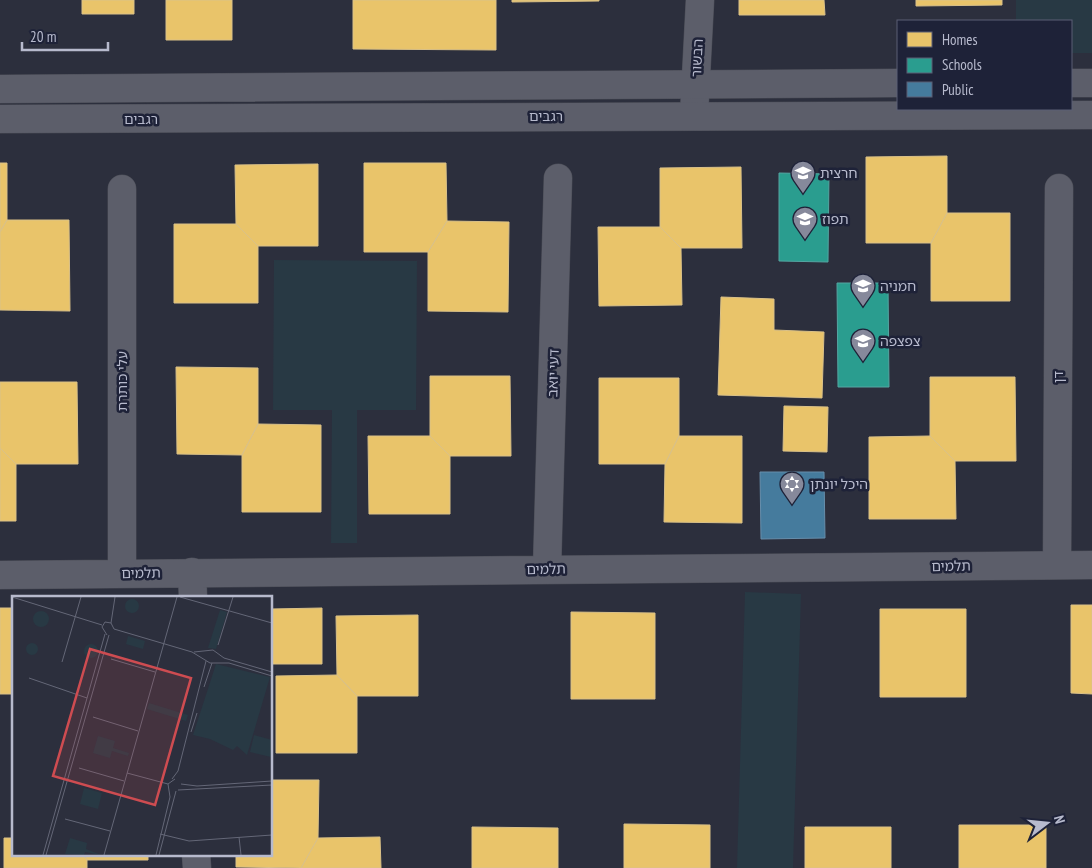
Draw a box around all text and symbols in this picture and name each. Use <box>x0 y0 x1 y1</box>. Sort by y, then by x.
scale bar <box>22 20 109 52</box>
legend <box>897 20 1072 110</box>
text: 20 m <box>30 27 56 46</box>
text: Homes <box>942 30 978 49</box>
street label: הבשור <box>687 38 707 78</box>
text: Schools <box>942 55 982 74</box>
text: Public <box>942 80 974 99</box>
street label: רגבים <box>529 107 563 125</box>
street label: רגבים <box>124 110 158 128</box>
school or university icon: חרצית <box>790 160 816 194</box>
place label: חרצית <box>820 164 858 182</box>
school or university icon: תפוז <box>792 206 818 240</box>
place label: תפוז <box>822 210 849 228</box>
school or university icon: חמניה <box>850 273 876 307</box>
place label: חמניה <box>880 277 916 295</box>
school or university icon: צפצפה <box>850 328 876 362</box>
place label: צפצפה <box>880 332 921 350</box>
street label: דעי יואב <box>543 348 563 397</box>
street label: עלי כותרת <box>113 351 131 411</box>
street label: דן <box>1049 370 1067 383</box>
synagogue icon: היכל יונתן <box>779 471 805 505</box>
place label: היכל יונתן <box>810 475 868 493</box>
street label: תלמים <box>931 557 971 575</box>
street label: תלמים <box>526 560 566 578</box>
street label: תלמים <box>121 564 161 582</box>
inset map <box>12 596 272 856</box>
north arrow <box>1022 798 1072 848</box>
text: N <box>1050 813 1069 826</box>

